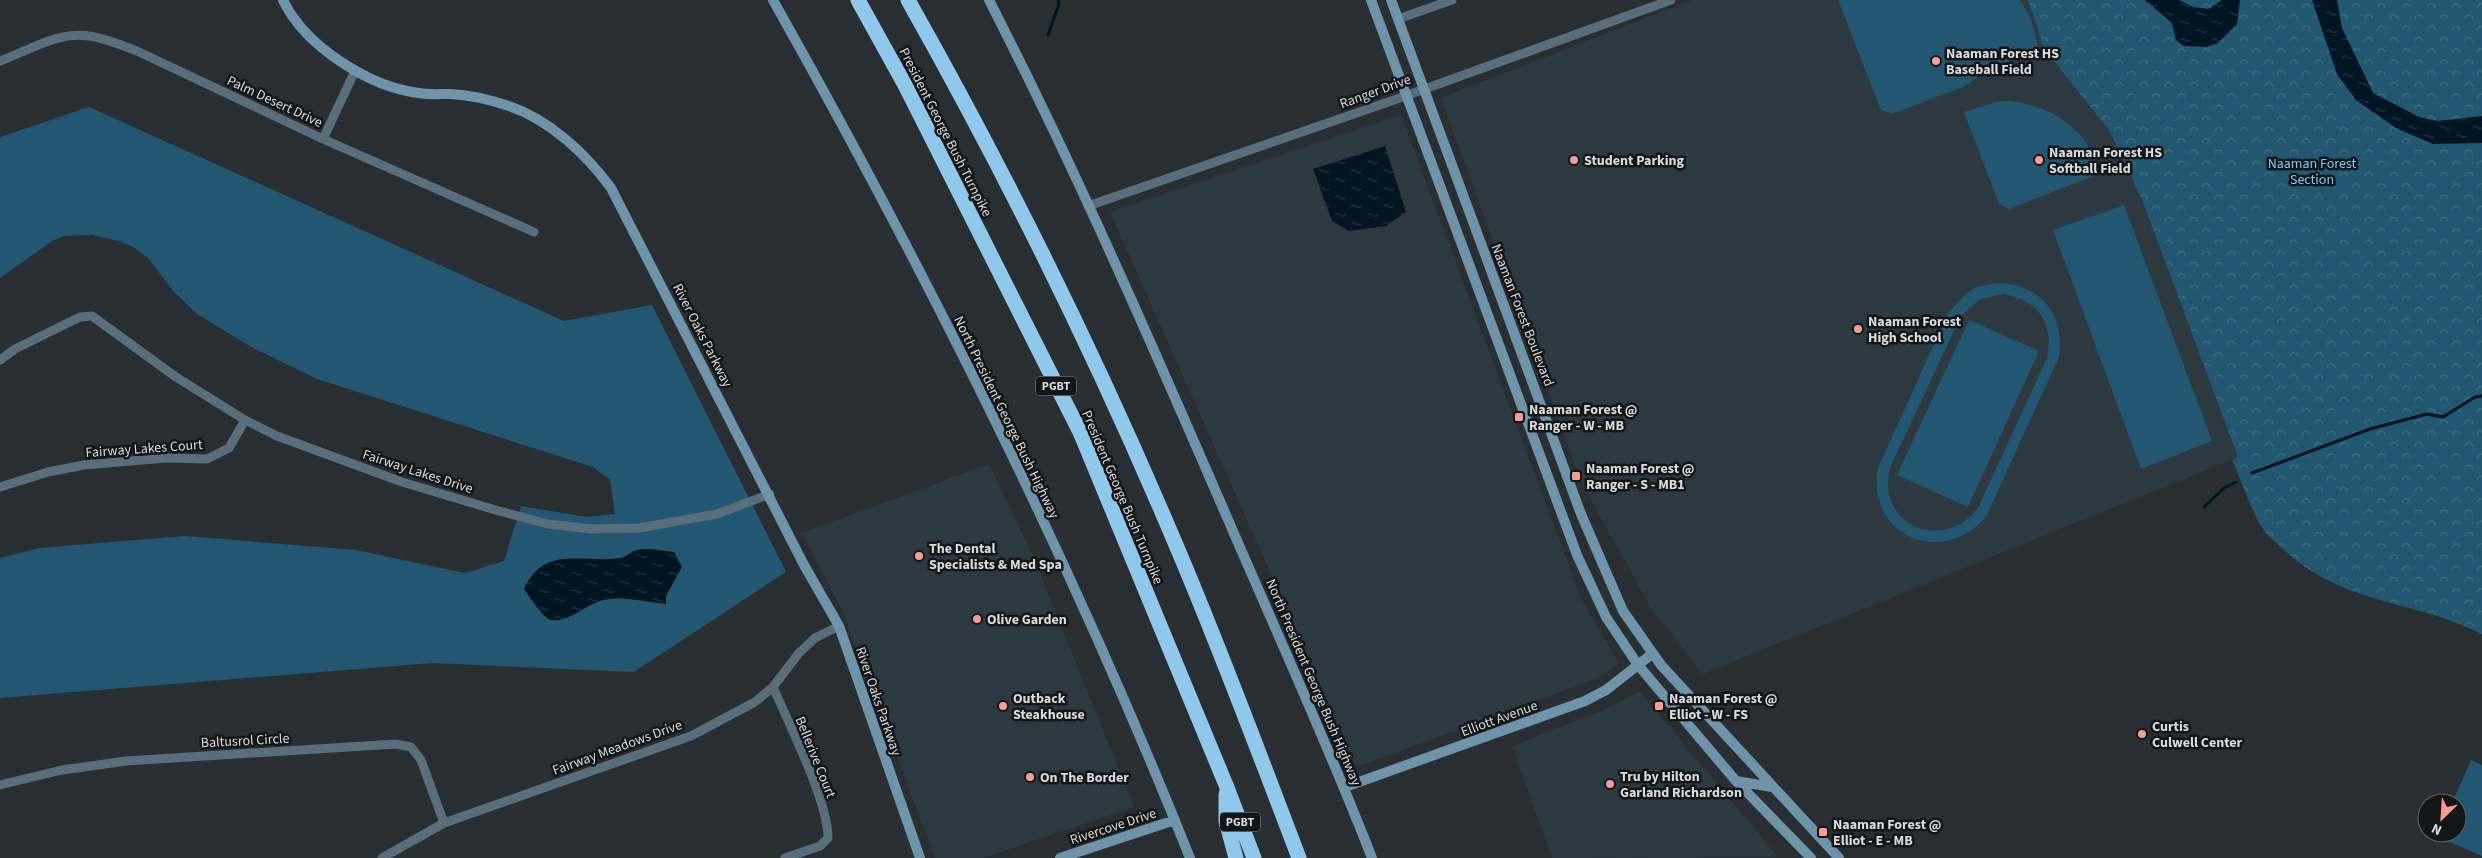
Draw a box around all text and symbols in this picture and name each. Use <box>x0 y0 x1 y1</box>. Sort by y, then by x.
street label: President George Bush Turnpike <box>894 44 997 220</box>
place label: Naaman Forest HS Baseball Field <box>1946 44 2059 80</box>
marker: Naaman Forest HS Baseball Field <box>1930 55 1942 67</box>
street label: Ranger Drive <box>1337 70 1414 114</box>
street label: Palm Desert Drive <box>223 71 326 133</box>
place label: Naaman Forest HS Softball Field <box>2049 143 2162 179</box>
place label: Student Parking <box>1584 151 1685 171</box>
marker: Student Parking <box>1568 154 1580 166</box>
marker: Naaman Forest HS Softball Field <box>2033 154 2045 166</box>
park label: Naaman Forest Section <box>2268 154 2357 190</box>
street label: Naaman Forest Boulevard <box>1486 241 1558 390</box>
street label: River Oaks Parkway <box>667 280 737 391</box>
place label: Naaman Forest High School <box>1868 312 1962 348</box>
street label: North President George Bush Highway <box>948 313 1064 522</box>
marker: Naaman Forest High School <box>1852 323 1864 335</box>
road number: PGBT <box>1036 376 1076 396</box>
place label: Naaman Forest @ Ranger - W - MB <box>1529 400 1638 436</box>
street label: President George Bush Turnpike <box>1076 407 1168 588</box>
marker: Naaman Forest @ Ranger - W - MB <box>1513 411 1525 423</box>
street label: Fairway Lakes Court <box>85 435 204 463</box>
street label: Fairway Lakes Drive <box>360 445 475 499</box>
place label: Naaman Forest @ Ranger - S - MB1 <box>1586 459 1695 495</box>
marker: Naaman Forest @ Ranger - S - MB1 <box>1570 470 1582 482</box>
place label: The Dental Specialists & Med Spa <box>929 539 1062 575</box>
marker: The Dental Specialists & Med Spa <box>913 550 925 562</box>
street label: North President George Bush Highway <box>1260 576 1366 789</box>
place label: Olive Garden <box>987 610 1067 630</box>
marker: Olive Garden <box>971 613 983 625</box>
street label: River Oaks Parkway <box>850 644 906 759</box>
place label: Outback Steakhouse <box>1013 689 1085 725</box>
place label: Naaman Forest @ Elliot - W - FS <box>1669 689 1778 725</box>
street label: Elliott Avenue <box>1458 696 1541 742</box>
marker: Outback Steakhouse <box>997 700 1009 712</box>
marker: Naaman Forest @ Elliot - W - FS <box>1653 700 1665 712</box>
street label: Bellerive Court <box>790 713 841 802</box>
street label: Fairway Meadows Drive <box>550 715 685 781</box>
place label: Curtis Culwell Center <box>2152 717 2243 753</box>
marker: Curtis Culwell Center <box>2136 728 2148 740</box>
street label: Baltusrol Circle <box>200 729 290 753</box>
place label: Tru by Hilton Garland Richardson <box>1620 767 1742 803</box>
place label: On The Border <box>1040 768 1129 788</box>
marker: On The Border <box>1024 771 1036 783</box>
marker: Tru by Hilton Garland Richardson <box>1604 778 1616 790</box>
north arrow <box>2417 793 2467 843</box>
street label: Rivercove Drive <box>1068 804 1159 850</box>
road number: PGBT <box>1220 812 1260 832</box>
place label: Naaman Forest @ Elliot - E - MB <box>1833 815 1942 851</box>
text: N <box>2428 818 2445 840</box>
marker: Naaman Forest @ Elliot - E - MB <box>1817 826 1829 838</box>

